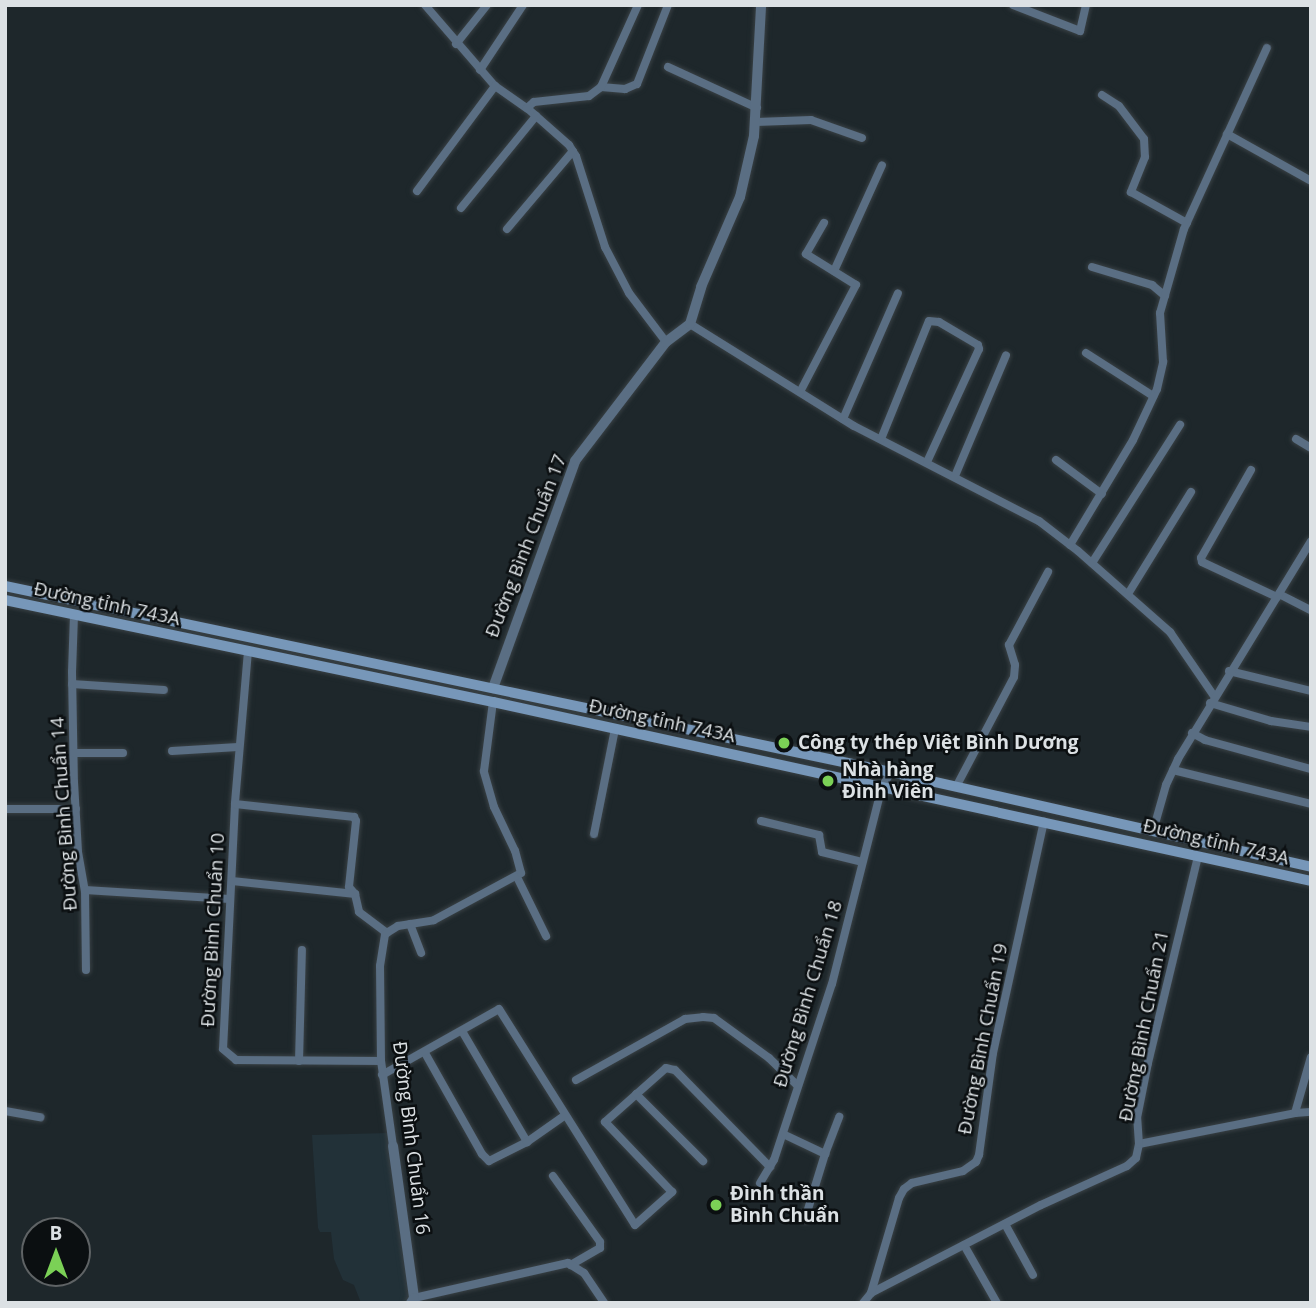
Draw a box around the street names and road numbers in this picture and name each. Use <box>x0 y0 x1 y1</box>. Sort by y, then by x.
street label: Đường Bình Chuẩn 17 <box>481 451 571 641</box>
street label: Đường tỉnh 743A <box>32 577 182 631</box>
street label: Đường tỉnh 743A <box>587 694 737 748</box>
street label: Đường Bình Chuẩn 14 <box>46 716 82 912</box>
street label: Đường tỉnh 743A <box>1141 814 1291 870</box>
street label: Đường Bình Chuẩn 10 <box>197 832 229 1028</box>
street label: Đường Bình Chuẩn 18 <box>769 898 847 1090</box>
street label: Đường Bình Chuẩn 21 <box>1114 928 1174 1124</box>
street label: Đường Bình Chuẩn 19 <box>953 941 1013 1137</box>
street label: Đường Bình Chuẩn 16 <box>388 1040 434 1236</box>

